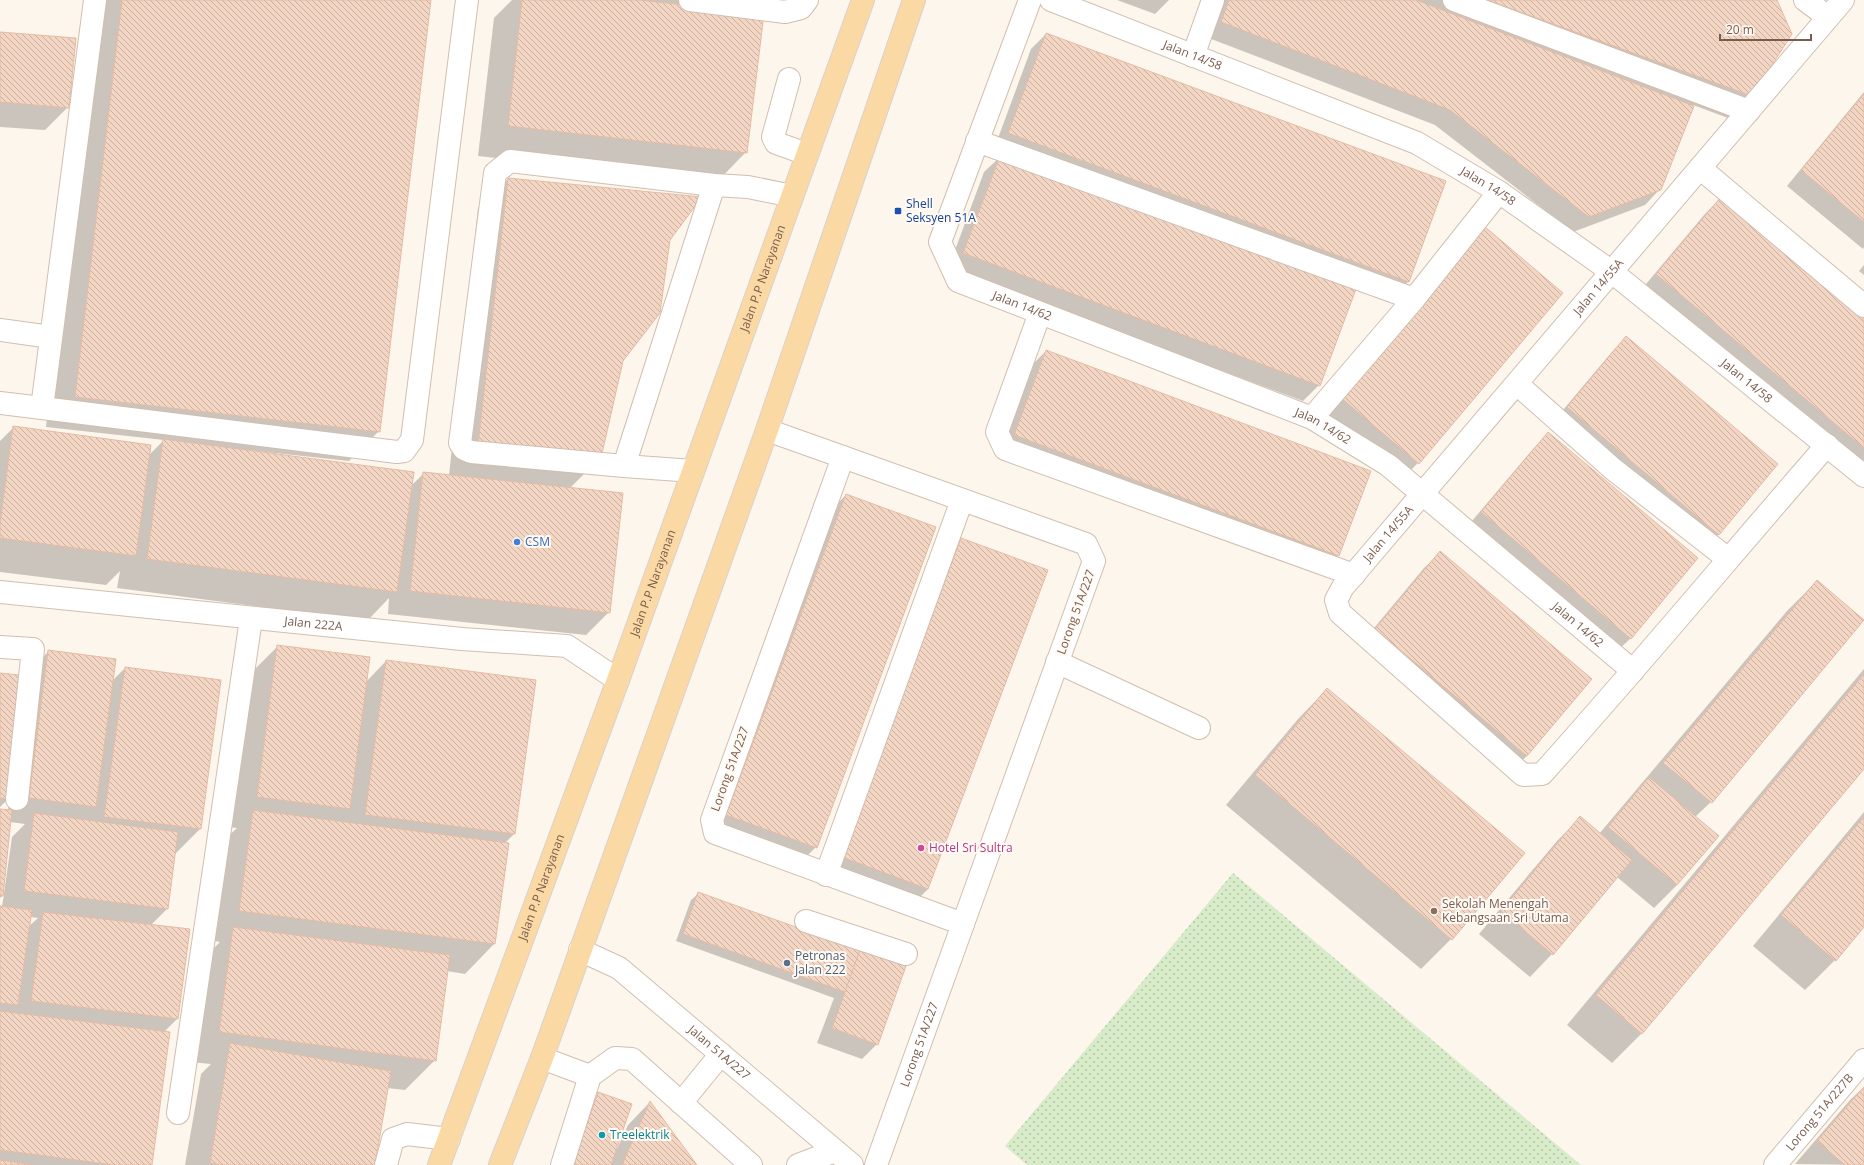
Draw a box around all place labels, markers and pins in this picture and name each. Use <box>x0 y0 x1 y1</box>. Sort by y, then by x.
place label: Shell Seksyen 51A <box>906 195 976 226</box>
marker: Shell Seksyen 51A <box>893 206 903 216</box>
place label: CSM <box>525 533 550 550</box>
marker: CSM <box>512 537 522 547</box>
place label: Hotel Sri Sultra <box>929 839 1013 856</box>
marker: Hotel Sri Sultra <box>916 843 926 853</box>
place label: Sekolah Menengah Kebangsaan Sri Utama <box>1442 895 1569 926</box>
marker: Sekolah Menengah Kebangsaan Sri Utama <box>1429 906 1439 916</box>
place label: Petronas Jalan 222 <box>794 947 846 978</box>
marker: Petronas Jalan 222 <box>782 958 792 968</box>
place label: Treelektrik <box>610 1126 670 1143</box>
marker: Treelektrik <box>597 1130 607 1140</box>

